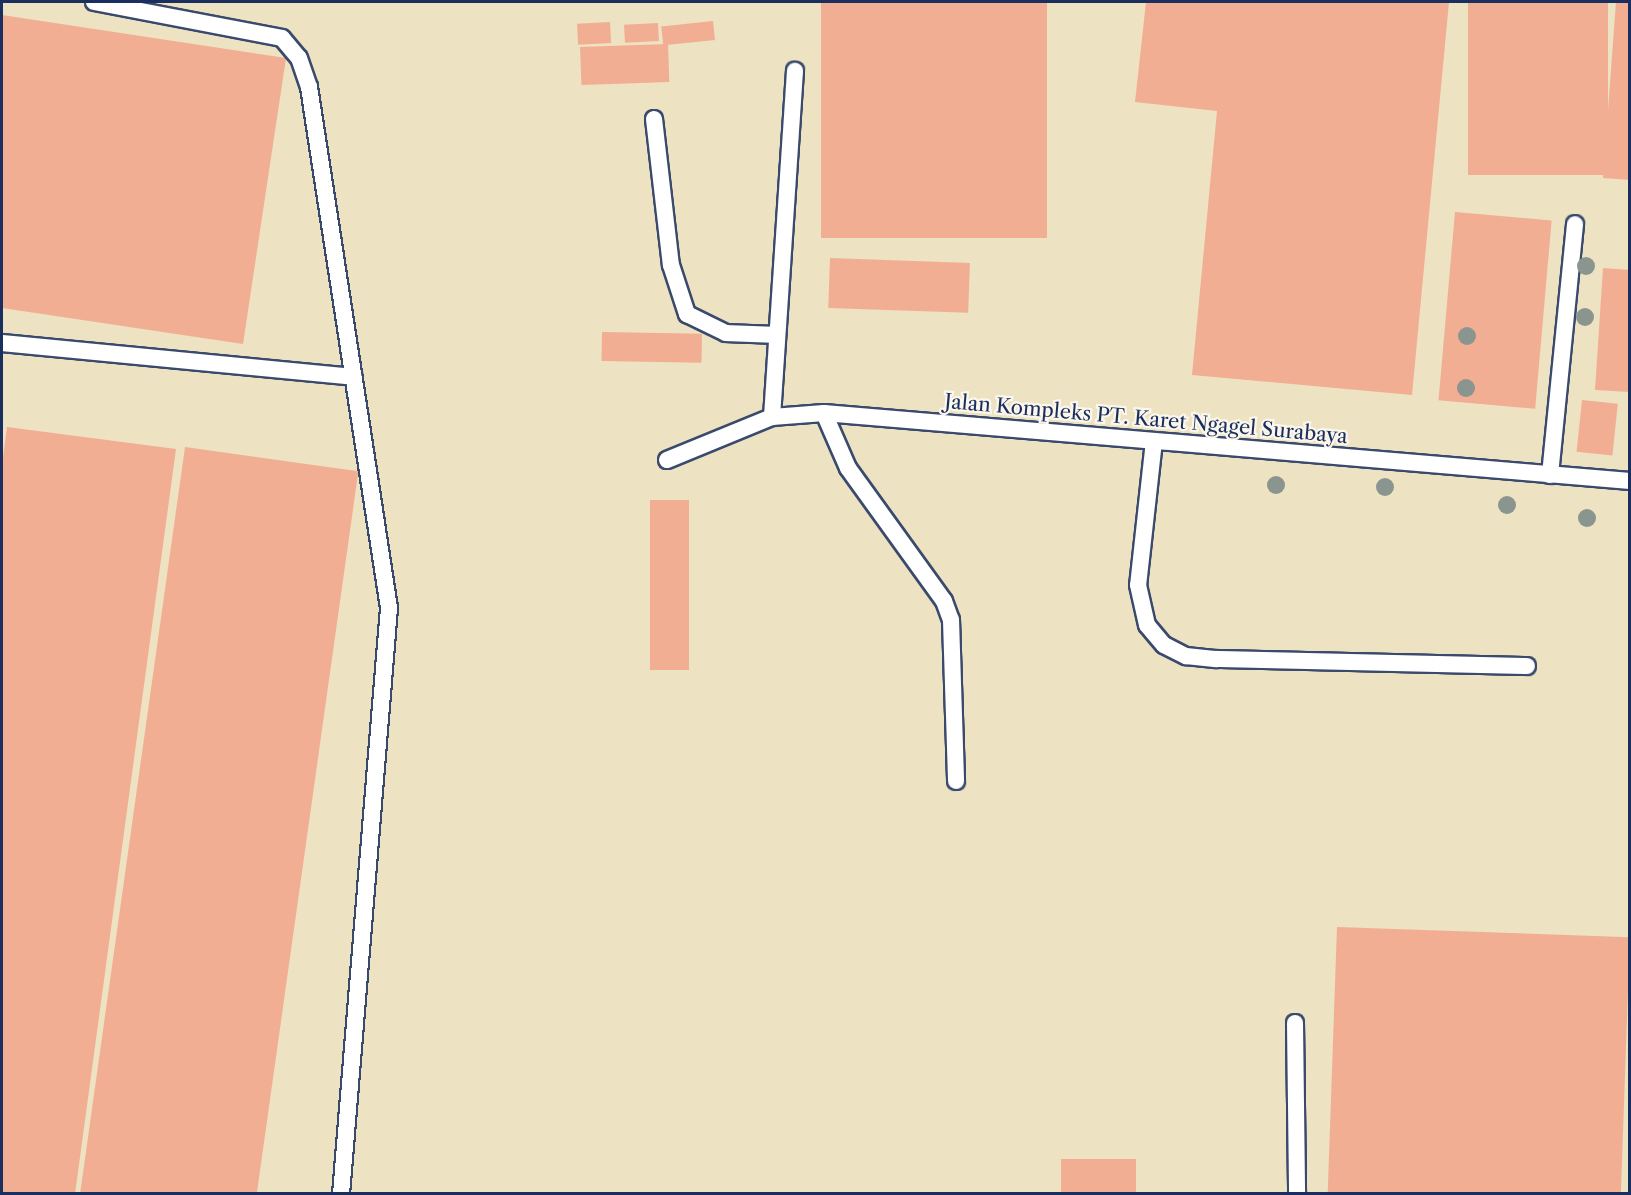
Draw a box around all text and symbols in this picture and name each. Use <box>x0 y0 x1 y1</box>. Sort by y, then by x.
street label: Jalan Kompleks PT. Karet Ngagel Surabaya <box>943 389 1349 449</box>

